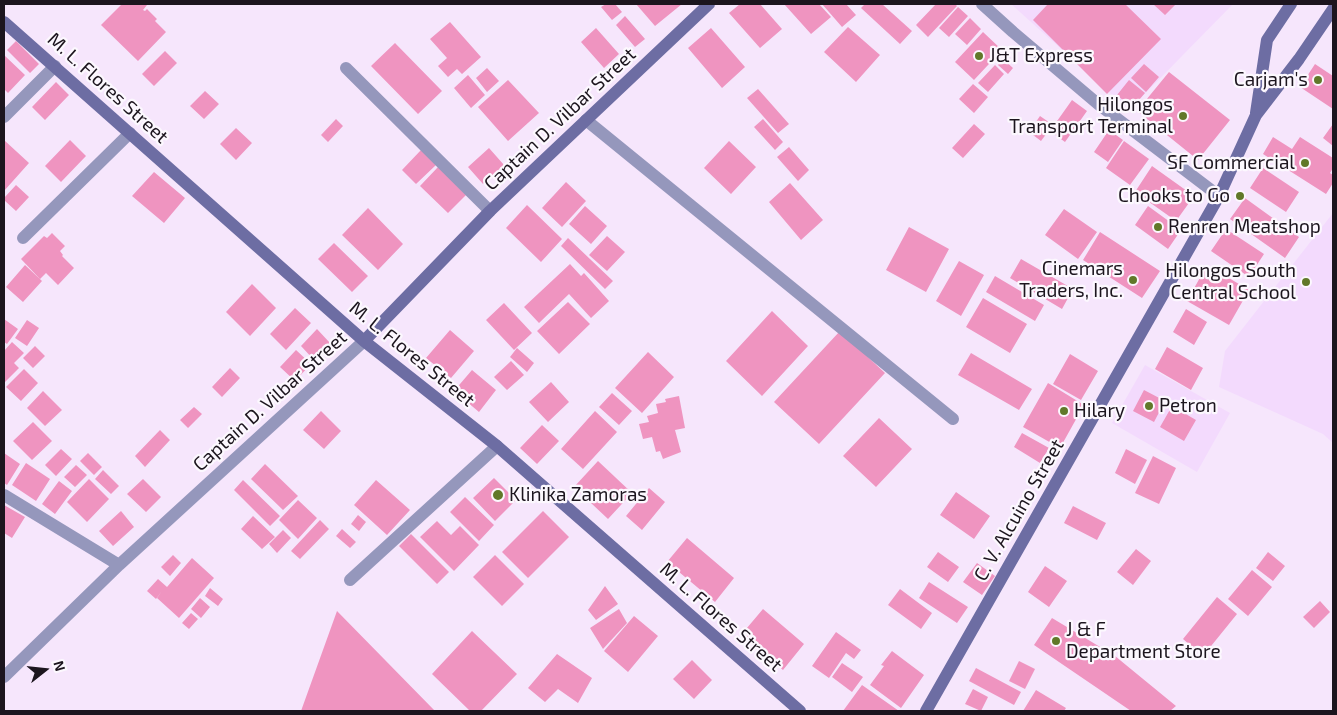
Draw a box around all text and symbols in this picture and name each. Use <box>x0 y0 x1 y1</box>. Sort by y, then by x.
street label: M. L. Flores Street <box>43 28 173 148</box>
street label: Captain D. Vilbar Street <box>479 43 641 195</box>
place label: J&T Express <box>989 45 1093 67</box>
marker: J&T Express <box>973 50 985 62</box>
place label: Carjam's <box>1234 69 1308 91</box>
marker: Carjam's <box>1312 74 1324 86</box>
place label: Hilongos Transport Terminal <box>1009 94 1173 138</box>
marker: Hilongos Transport Terminal <box>1177 110 1189 122</box>
place label: SF Commercial <box>1167 152 1295 174</box>
marker: SF Commercial <box>1299 157 1311 169</box>
place label: Chooks to Go <box>1118 185 1230 207</box>
marker: Chooks to Go <box>1234 190 1246 202</box>
place label: Renren Meatshop <box>1168 216 1321 238</box>
marker: Renren Meatshop <box>1152 221 1164 233</box>
place label: Cinemars Traders, Inc. <box>1019 258 1123 302</box>
place label: Hilongos South Central School <box>1165 260 1296 304</box>
marker: Cinemars Traders, Inc. <box>1127 274 1139 286</box>
marker: Hilongos South Central School <box>1300 276 1312 288</box>
street label: M. L. Flores Street <box>345 297 479 411</box>
street label: Captain D. Vilbar Street <box>188 326 352 476</box>
place label: Petron <box>1159 395 1217 417</box>
place label: Hilary <box>1074 400 1125 422</box>
marker: Petron <box>1143 400 1155 412</box>
marker: Hilary <box>1058 405 1070 417</box>
street label: C. V. Alcuino Street <box>969 435 1069 585</box>
place label: Klinika Zamoras <box>509 484 647 506</box>
marker: Klinika Zamoras <box>491 488 505 502</box>
street label: M. L. Flores Street <box>655 558 787 676</box>
place label: J & F Department Store <box>1066 619 1221 663</box>
marker: J & F Department Store <box>1050 635 1062 647</box>
north arrow <box>20 645 70 695</box>
text: N <box>50 659 69 673</box>

